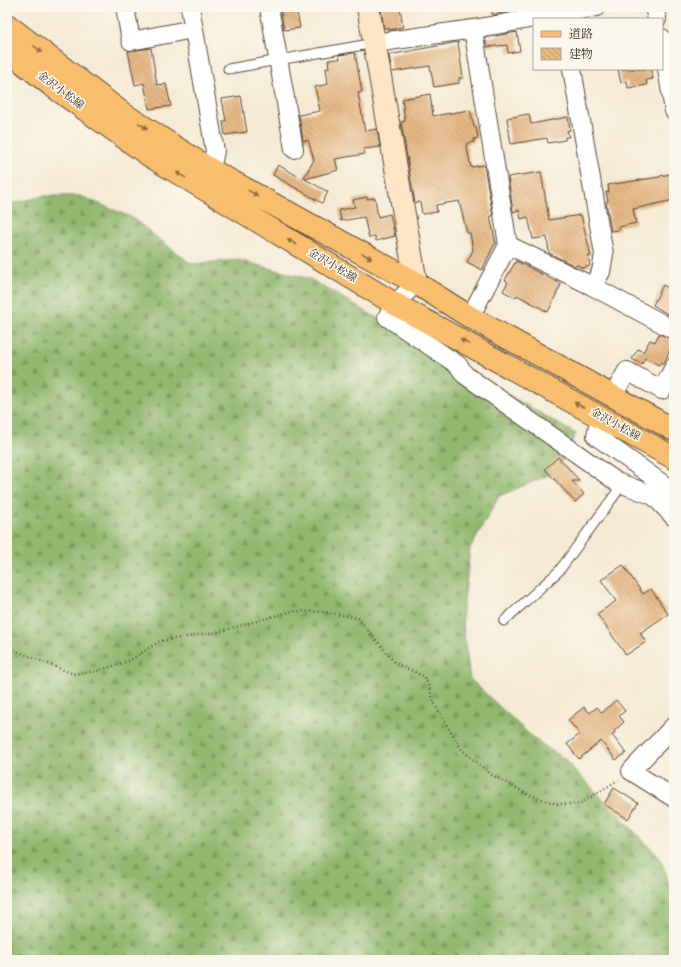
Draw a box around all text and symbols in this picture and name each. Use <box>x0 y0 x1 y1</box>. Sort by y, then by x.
legend <box>533 18 663 70</box>
text: 道路 <box>569 27 593 41</box>
one-way arrow <box>32 44 43 53</box>
text: 建物 <box>569 47 593 61</box>
street label: 金沢小松線 <box>35 68 86 112</box>
one-way arrow <box>137 122 148 129</box>
one-way arrow <box>175 171 187 178</box>
one-way arrow <box>248 190 259 197</box>
one-way arrow <box>286 238 298 245</box>
street label: 金沢小松線 <box>306 245 359 285</box>
one-way arrow <box>361 253 373 260</box>
one-way arrow <box>459 339 471 346</box>
one-way arrow <box>573 401 584 408</box>
street label: 金沢小松線 <box>588 405 643 443</box>

